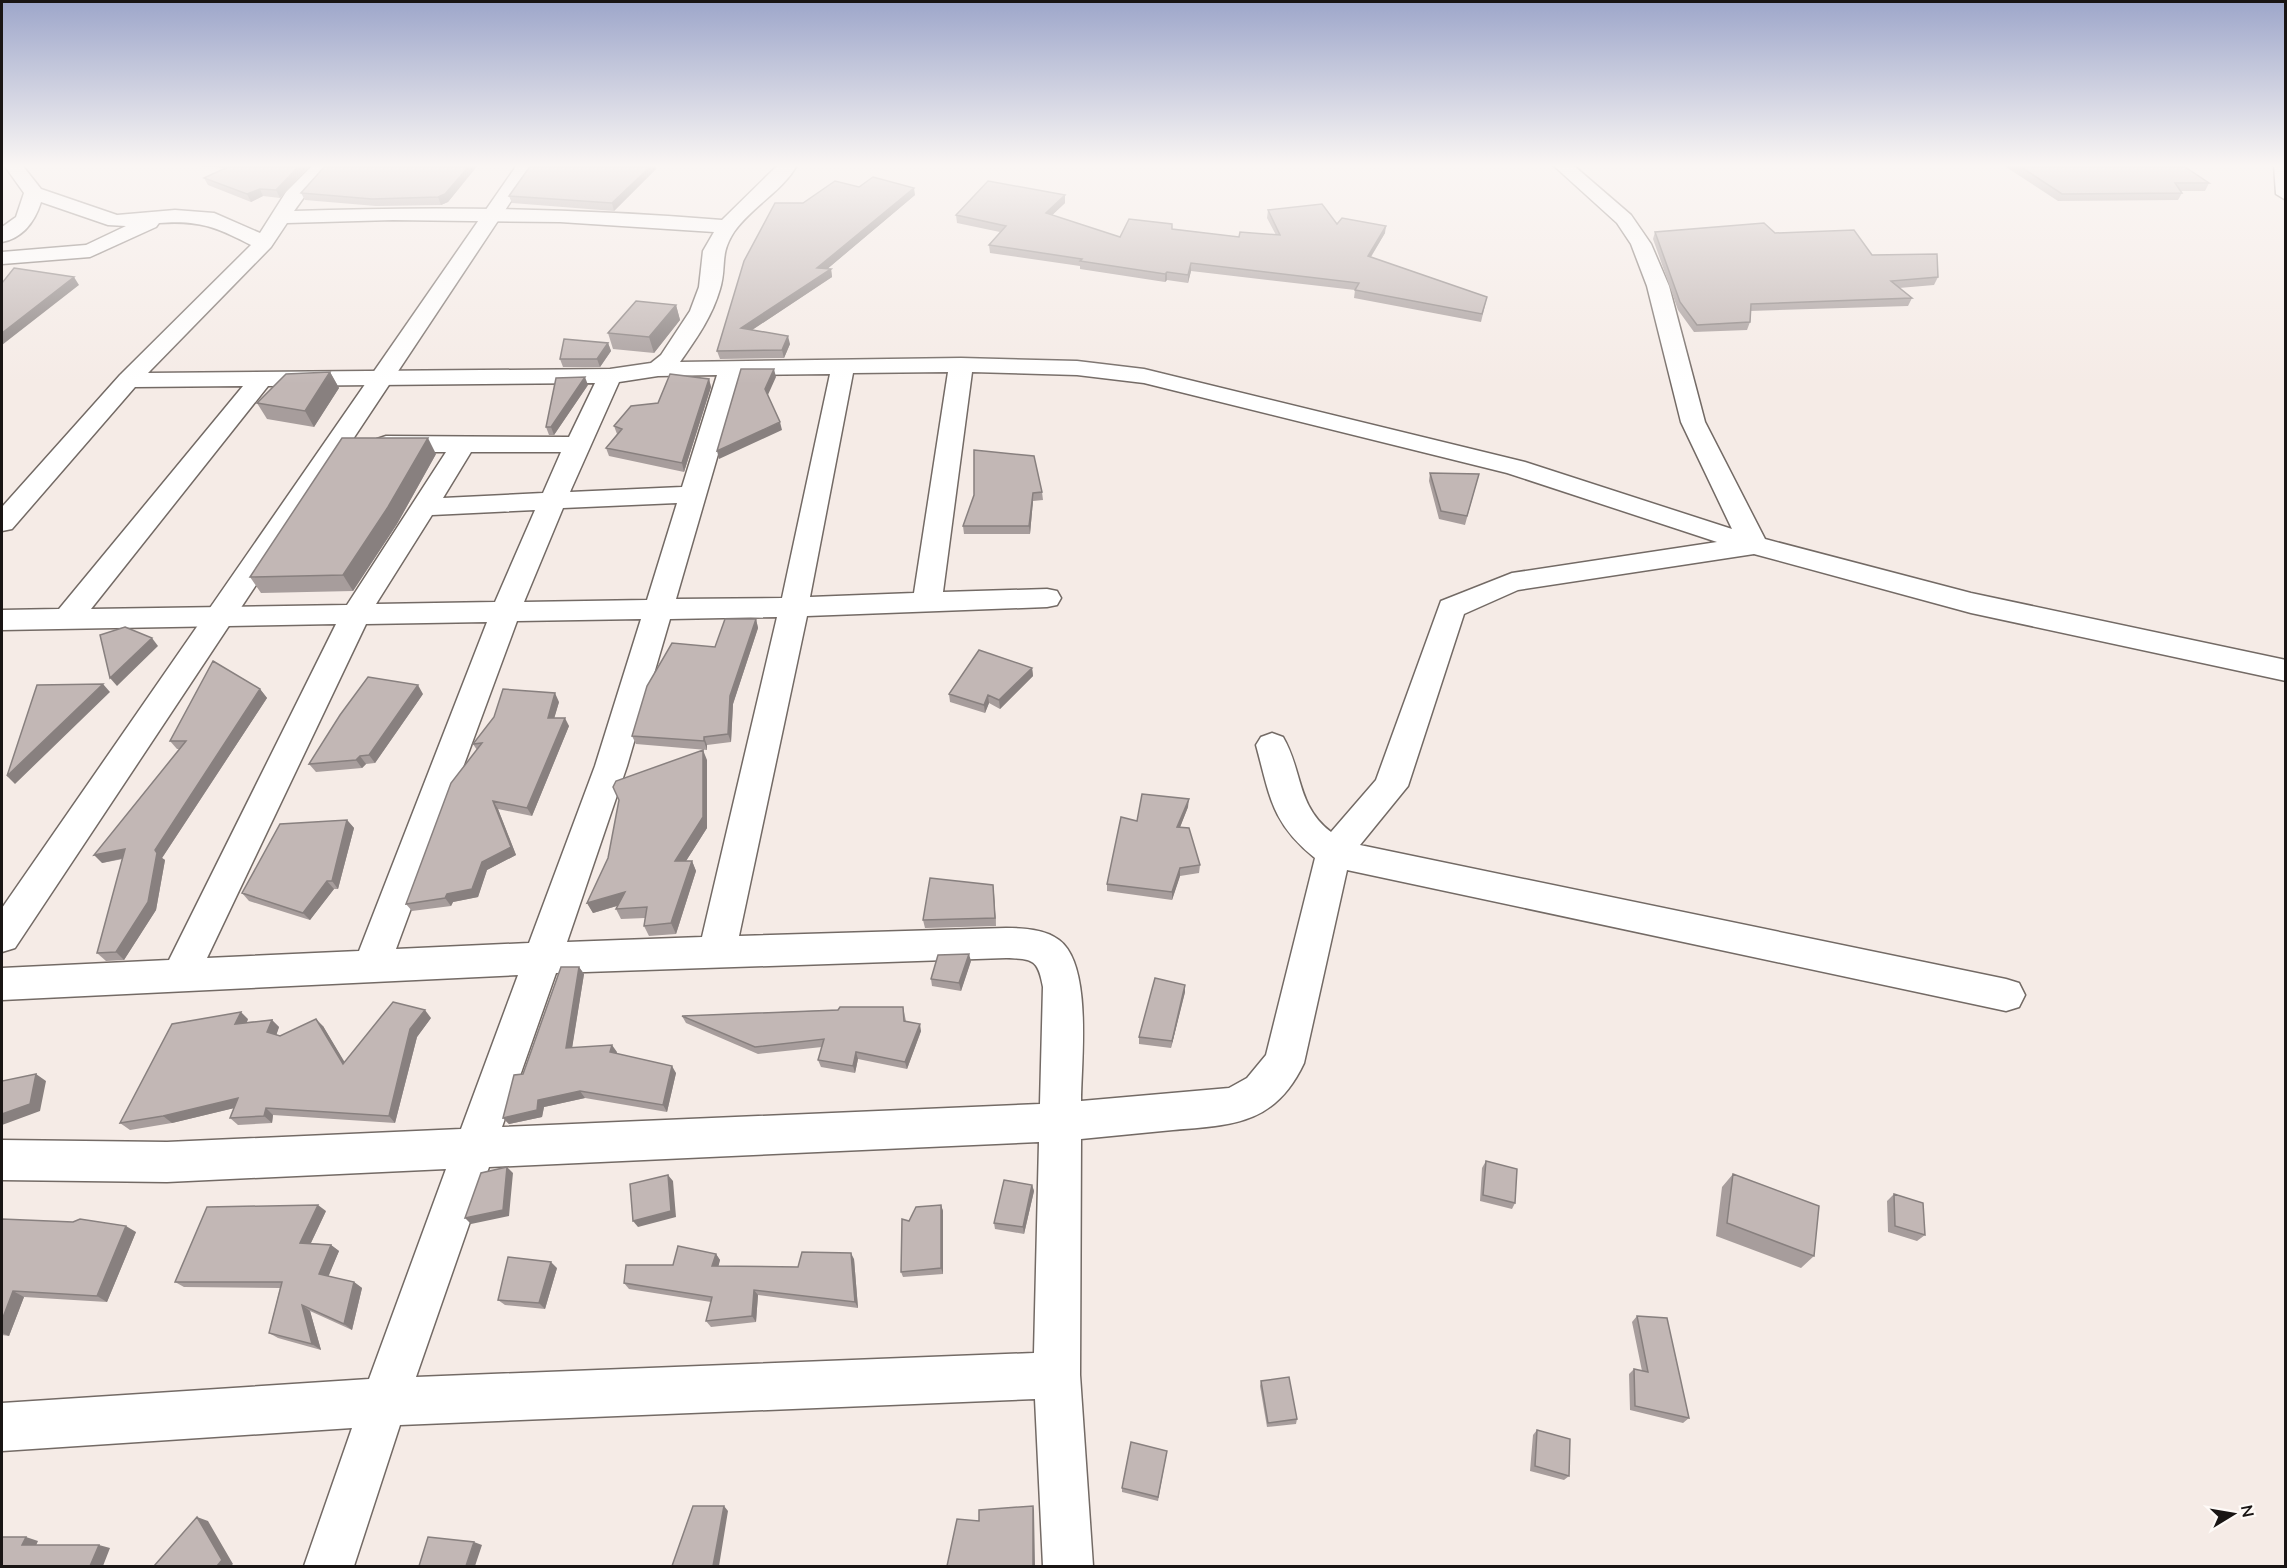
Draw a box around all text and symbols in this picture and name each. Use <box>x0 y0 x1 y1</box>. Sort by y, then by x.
north arrow <box>2203 1484 2263 1544</box>
text: N <box>2237 1503 2259 1519</box>

